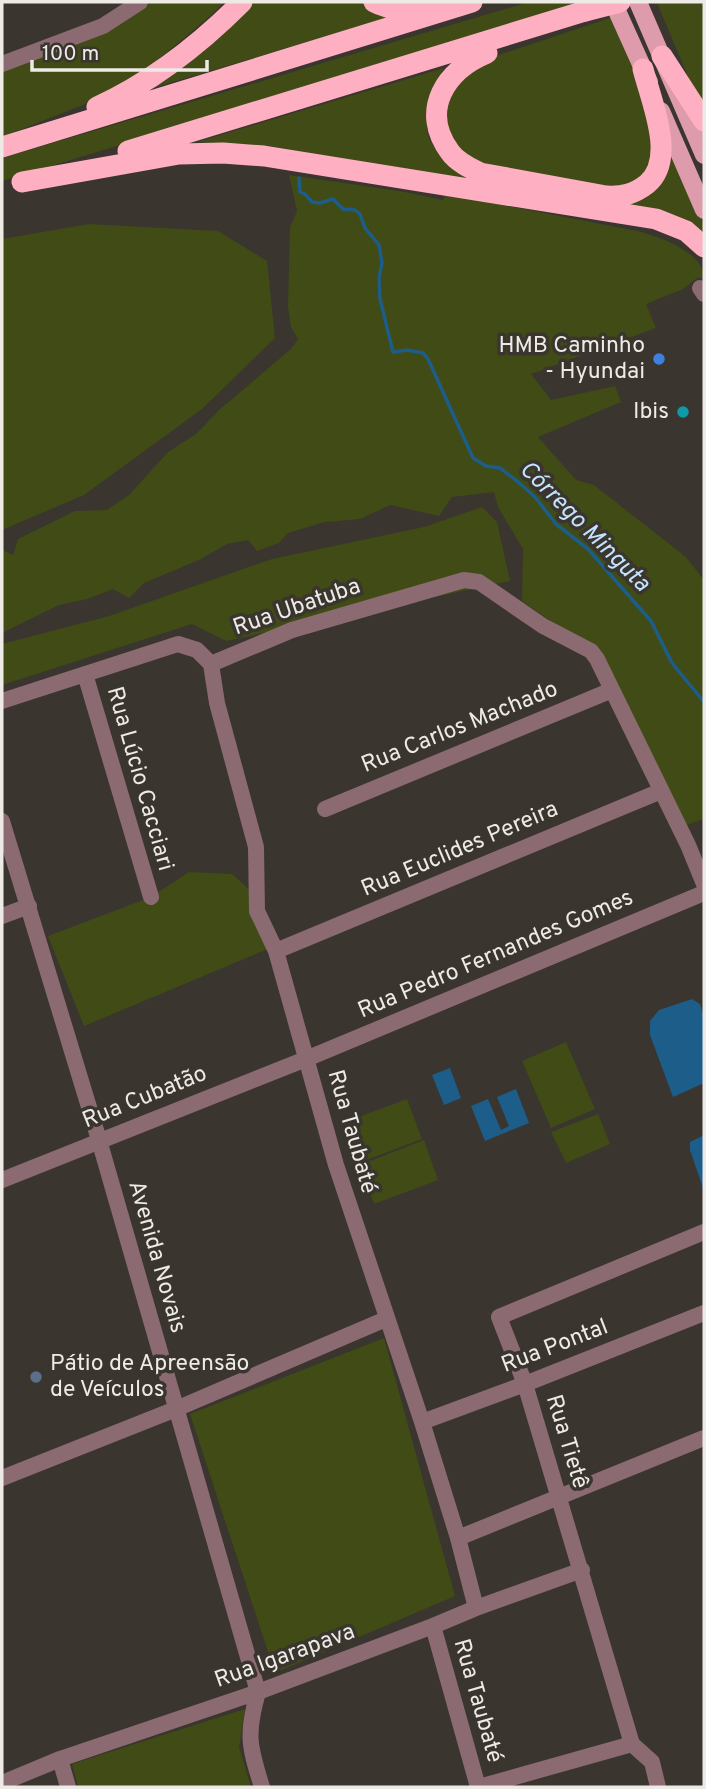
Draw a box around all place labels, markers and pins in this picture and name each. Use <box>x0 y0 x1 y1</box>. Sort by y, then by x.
place label: HMB Caminho - Hyundai <box>498 332 645 387</box>
marker: HMB Caminho - Hyundai <box>651 351 667 367</box>
place label: Ibis <box>633 398 669 427</box>
marker: Ibis <box>675 404 691 420</box>
place label: Pátio de Apreensão de Veículos <box>50 1350 249 1405</box>
marker: Pátio de Apreensão de Veículos <box>28 1369 44 1385</box>

